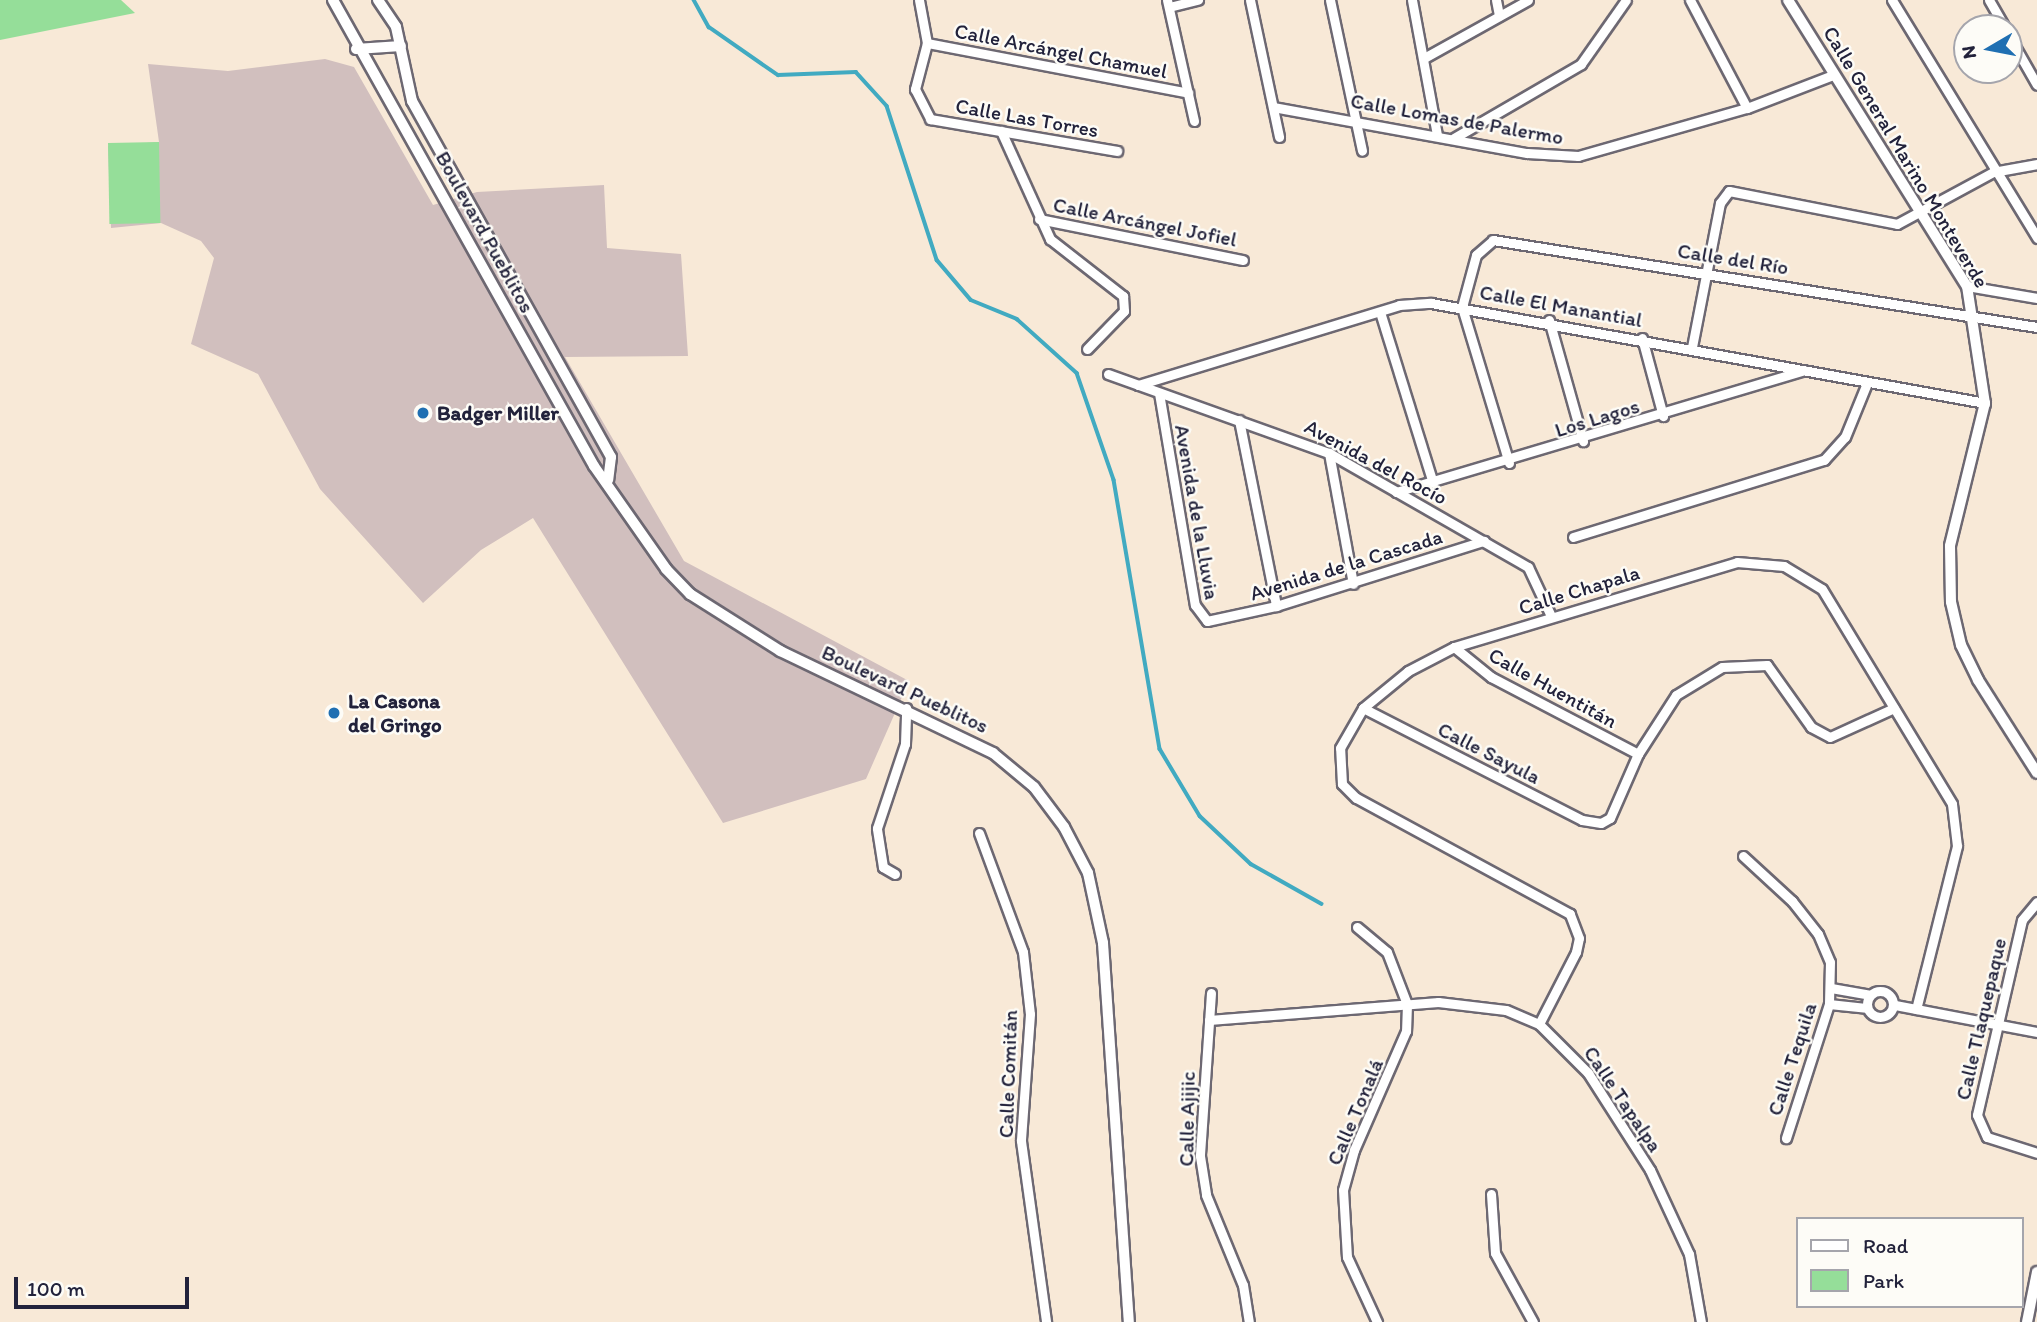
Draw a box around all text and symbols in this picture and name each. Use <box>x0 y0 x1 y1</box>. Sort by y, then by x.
north arrow <box>1953 14 2023 84</box>
street label: Calle Arcángel Chamuel <box>952 18 1170 84</box>
street label: Calle General Marino Monteverde <box>1818 22 1994 292</box>
text: N <box>1956 44 1981 61</box>
street label: Calle Lomas de Palermo <box>1349 88 1565 150</box>
street label: Calle Las Torres <box>955 93 1099 143</box>
street label: Boulevard Pueblitos <box>430 147 540 317</box>
street label: Calle Arcángel Jofiel <box>1051 192 1239 252</box>
street label: Calle del Río <box>1676 238 1790 280</box>
street label: Calle El Manantial <box>1478 279 1644 333</box>
street label: Los Lagos <box>1551 393 1643 443</box>
place label: Badger Miller <box>437 400 559 426</box>
marker: Badger Miller <box>415 405 431 421</box>
street label: Avenida del Rocío <box>1300 414 1452 510</box>
street label: Avenida de la Lluvia <box>1169 422 1225 602</box>
street label: Avenida de la Cascada <box>1247 524 1445 606</box>
street label: Calle Chapala <box>1516 560 1642 620</box>
street label: Boulevard Pueblitos <box>818 639 992 739</box>
street label: Calle Huentitán <box>1484 642 1622 734</box>
place label: La Casona del Gringo <box>348 688 441 738</box>
marker: La Casona del Gringo <box>326 705 342 721</box>
street label: Calle Sayula <box>1433 716 1545 790</box>
street label: Calle Tlaquepaque <box>1950 935 2012 1103</box>
street label: Calle Tequila <box>1762 1000 1822 1118</box>
street label: Calle Comitán <box>993 1009 1023 1139</box>
street label: Calle Tapalpa <box>1579 1042 1667 1156</box>
street label: Calle Tonalá <box>1322 1056 1388 1168</box>
street label: Calle Ajijic <box>1174 1071 1200 1167</box>
legend <box>1796 1217 2023 1308</box>
text: Road <box>1863 1233 1908 1258</box>
scale bar <box>18 1262 192 1306</box>
text: Park <box>1863 1268 1904 1293</box>
text: 100 m <box>27 1276 85 1301</box>

